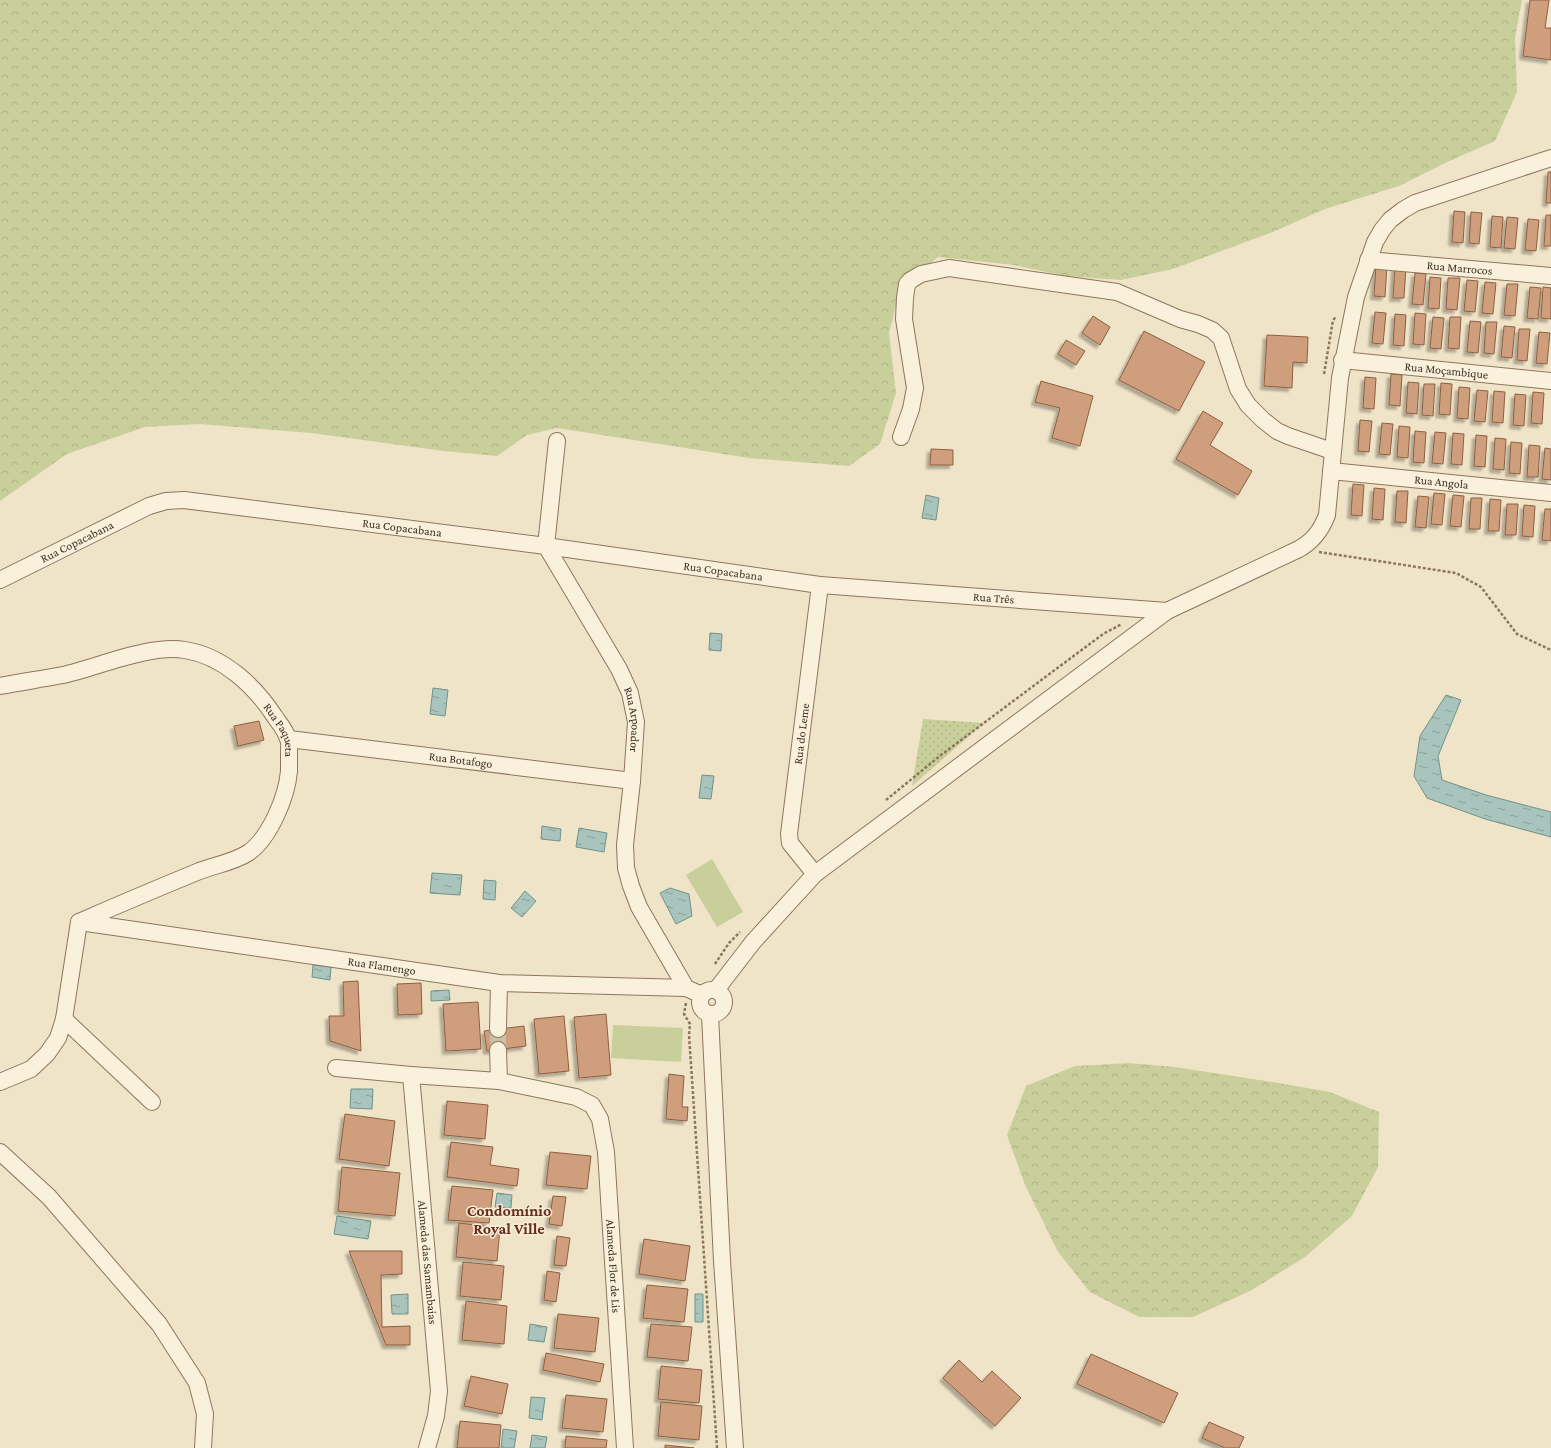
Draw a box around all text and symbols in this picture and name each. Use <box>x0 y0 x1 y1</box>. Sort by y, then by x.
street label: Rua Marrocos <box>1426 258 1493 278</box>
street label: Rua Moçambique <box>1404 359 1489 382</box>
street label: Rua Angola <box>1414 472 1470 492</box>
street label: Rua Copacabana <box>362 516 443 540</box>
street label: Rua Copacabana <box>38 518 116 566</box>
street label: Rua Copacabana <box>683 559 764 584</box>
street label: Rua Três <box>973 589 1015 607</box>
street label: Rua Arpoador <box>621 685 643 754</box>
street label: Rua Paqueta <box>261 700 296 757</box>
street label: Rua do Leme <box>791 702 812 765</box>
street label: Rua Botafogo <box>428 749 493 771</box>
street label: Rua Flamengo <box>347 954 417 978</box>
street label: Alameda das Samambaias <box>415 1200 440 1325</box>
district label: Condomínio Royal Ville <box>467 1202 551 1237</box>
street label: Alameda Flor de Lis <box>603 1219 623 1314</box>

